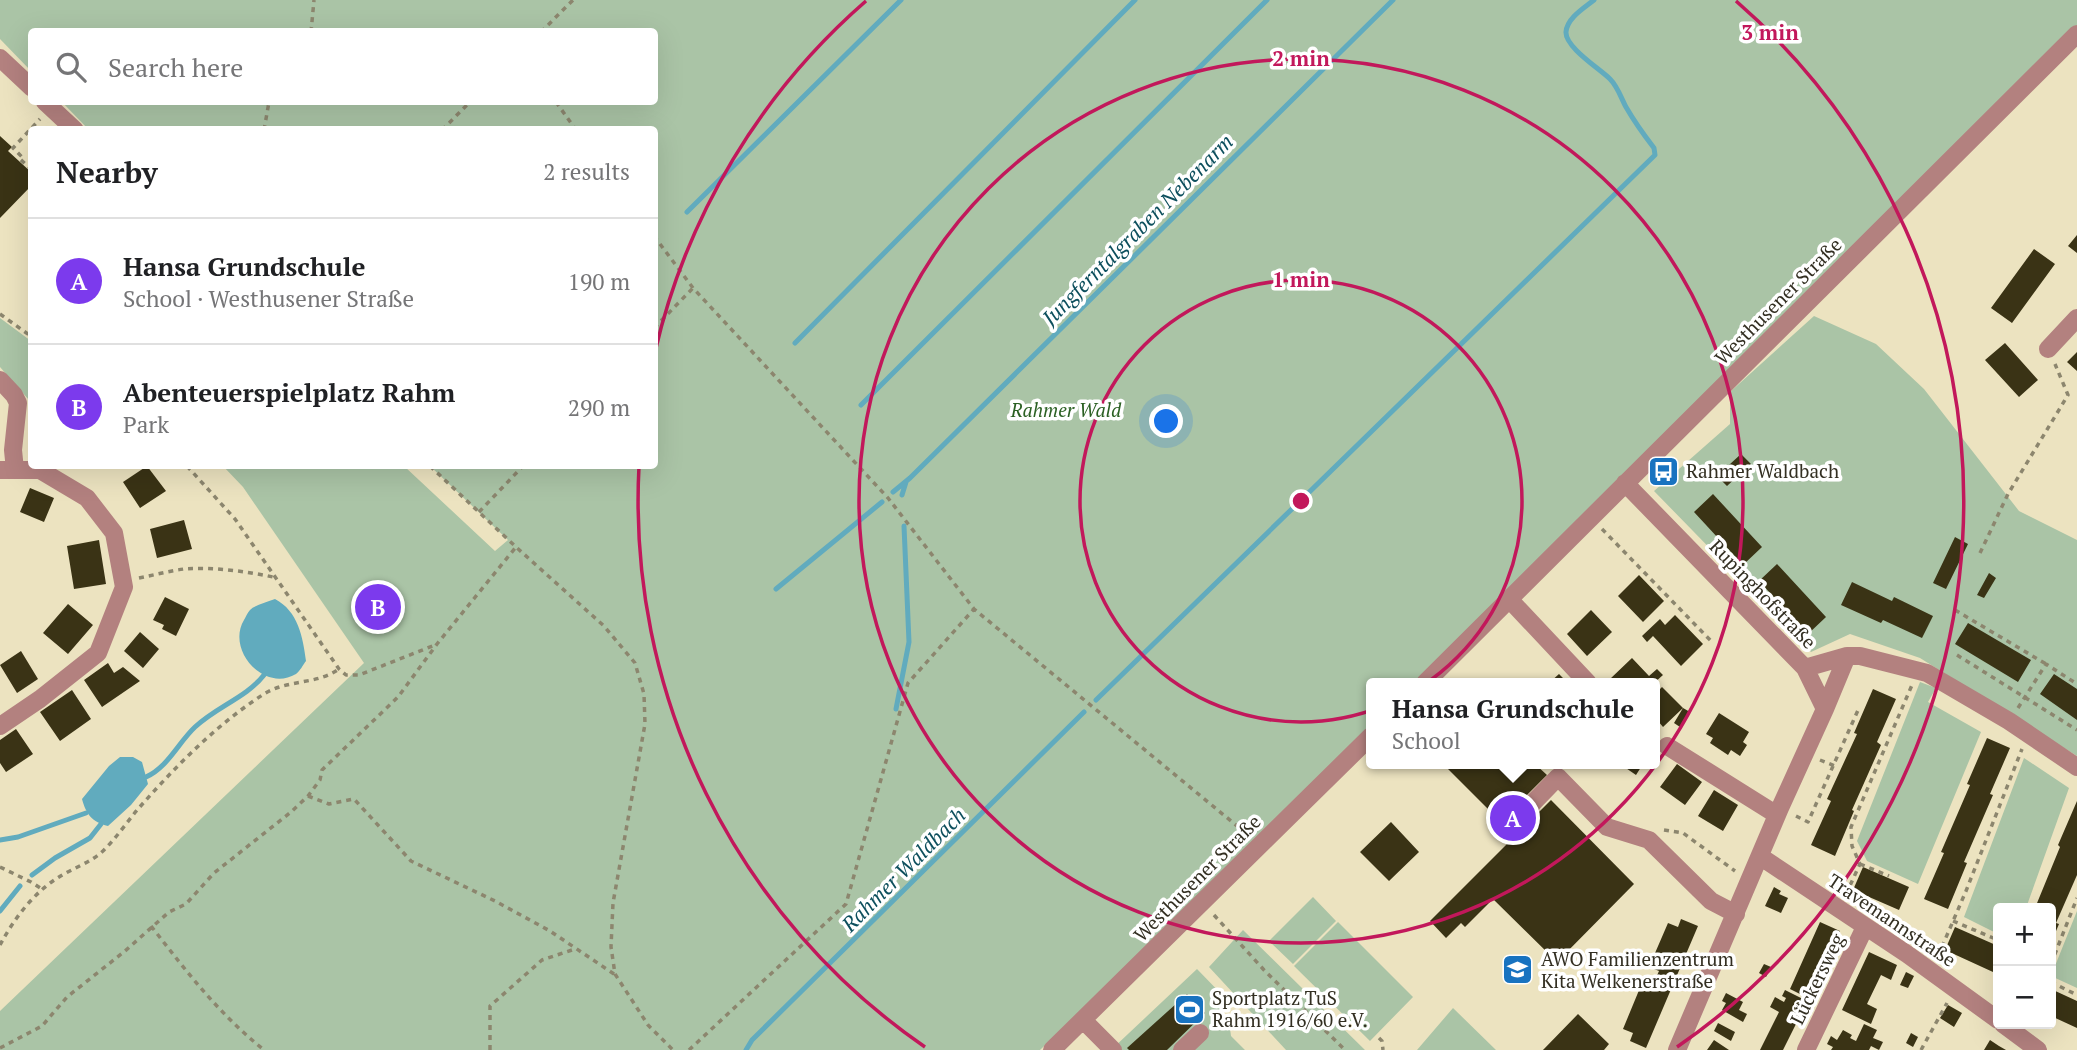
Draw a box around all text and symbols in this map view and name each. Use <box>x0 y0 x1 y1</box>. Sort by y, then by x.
text: 3 min <box>1741 18 1799 46</box>
search box <box>28 28 658 105</box>
text: 2 min <box>1272 44 1330 72</box>
icon: search <box>52 48 90 86</box>
text: Search here <box>108 50 243 84</box>
water label: Jungferntalgraben Nebenarm <box>1035 128 1239 332</box>
text: Nearby <box>56 152 158 192</box>
text: 2 results <box>543 156 630 187</box>
street label: Westhusener Straße <box>1709 232 1847 370</box>
text: Hansa Grundschule <box>123 249 365 283</box>
text: 1 min <box>1272 265 1330 293</box>
text: A <box>71 266 87 297</box>
text: 190 m <box>568 266 630 297</box>
text: School · Westhusener Straße <box>123 283 414 314</box>
text: Abenteuerspielplatz Rahm <box>123 375 455 409</box>
text: B <box>72 392 86 423</box>
text: 290 m <box>568 392 630 423</box>
park label: Rahmer Wald <box>1010 397 1122 422</box>
your location <box>1149 404 1183 438</box>
text: Park <box>123 409 169 440</box>
bus stop icon: Rahmer Waldbach <box>1646 454 1680 488</box>
place label: Rahmer Waldbach <box>1686 458 1839 483</box>
centre of rings <box>1289 489 1313 513</box>
street label: Rupinghofstraße <box>1705 534 1822 654</box>
pin: B <box>355 581 401 633</box>
popup <box>1366 678 1660 769</box>
text: Hansa Grundschule <box>1392 691 1634 725</box>
text: School <box>1392 725 1461 756</box>
pin: A <box>1490 792 1536 844</box>
water label: Rahmer Waldbach <box>834 801 971 938</box>
street label: Westhusener Straße <box>1128 809 1266 947</box>
street label: Travemannstraße <box>1823 867 1961 972</box>
map controls <box>1993 903 2056 1029</box>
button: + <box>1993 903 2056 966</box>
street label: Lückersweg <box>1784 928 1850 1028</box>
place label: AWO Familienzentrum Kita Welkenerstraße <box>1541 946 1735 993</box>
school or university icon: AWO Familienzentrum Kita Welkenerstraße <box>1501 953 1535 987</box>
button: − <box>1993 966 2056 1029</box>
place label: Sportplatz TuS Rahm 1916/60 e.V. <box>1212 985 1368 1032</box>
sports icon: Sportplatz TuS Rahm 1916/60 e.V. <box>1172 992 1206 1026</box>

